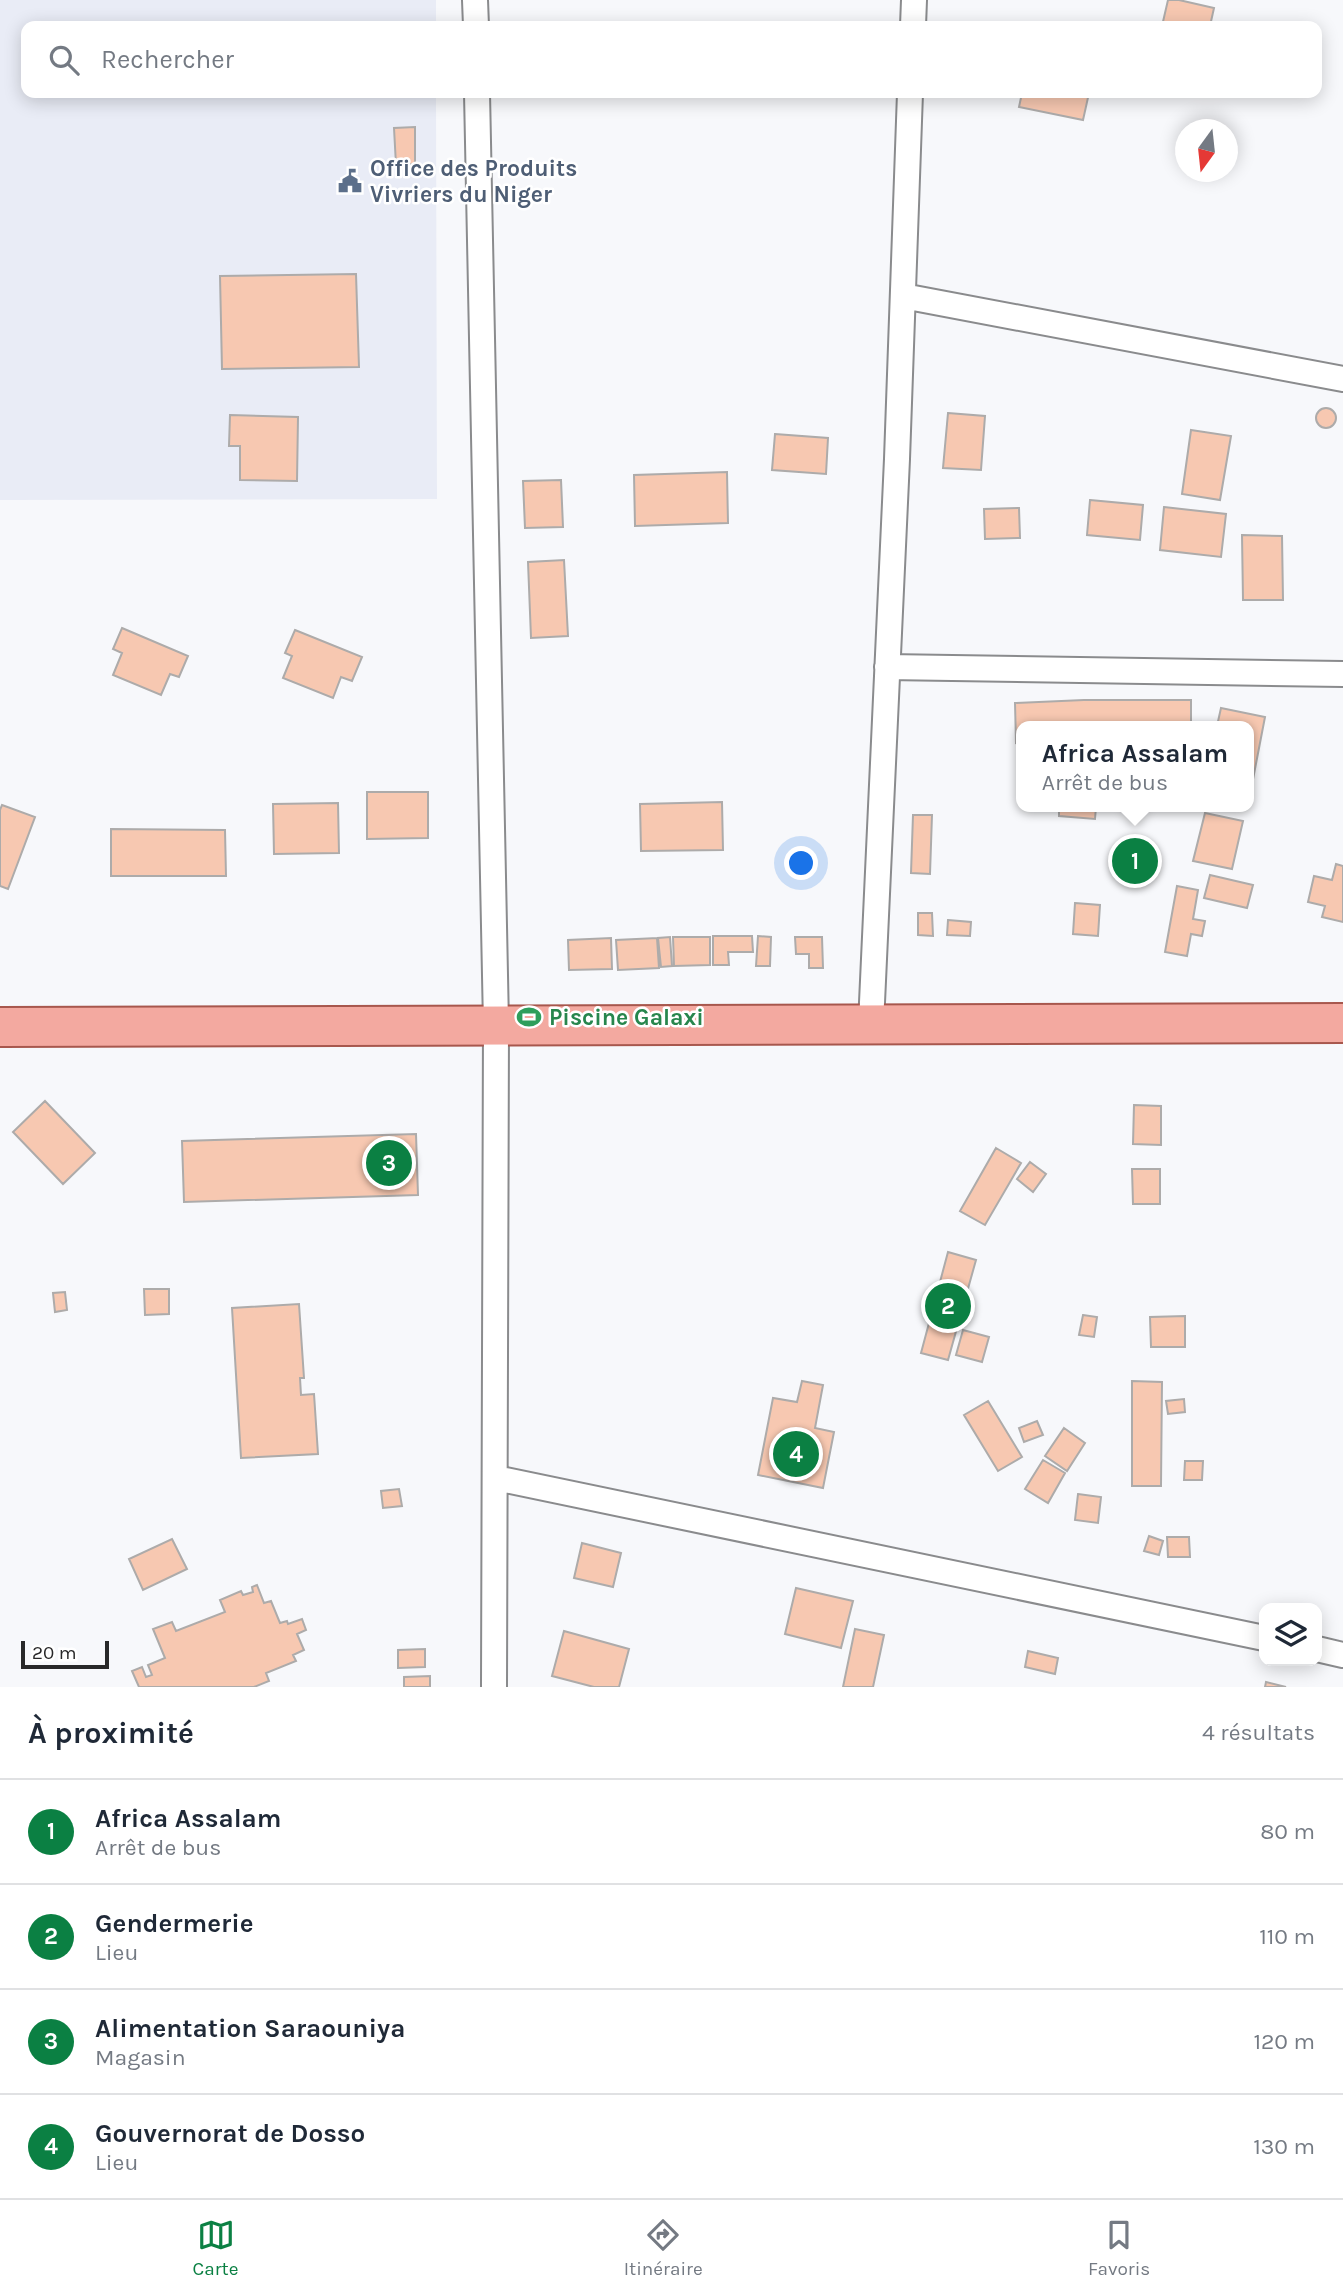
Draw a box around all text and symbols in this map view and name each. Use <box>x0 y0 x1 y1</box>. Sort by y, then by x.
search box <box>21 21 1322 98</box>
icon: search <box>45 41 83 79</box>
text: Rechercher <box>101 44 234 75</box>
north arrow <box>1175 119 1238 182</box>
place label: Office des Produits Vivriers du Niger <box>370 155 577 208</box>
public building icon: Office des Produits Vivriers du Niger <box>336 167 364 195</box>
popup <box>1016 721 1254 812</box>
text: Africa Assalam <box>1042 738 1228 769</box>
text: Arrêt de bus <box>1042 769 1168 796</box>
pin: 1 <box>1112 835 1158 887</box>
your location <box>784 846 818 880</box>
sports icon: Piscine Galaxi <box>515 1003 543 1031</box>
place label: Piscine Galaxi <box>549 1004 704 1031</box>
pin: 3 <box>366 1137 412 1189</box>
pin: 2 <box>925 1280 971 1332</box>
pin: 4 <box>773 1428 819 1480</box>
map controls <box>1259 1603 1322 1666</box>
button: layers <box>1259 1603 1322 1666</box>
scale bar <box>21 1638 108 1670</box>
text: 20 m <box>32 1642 77 1664</box>
text: À proximité <box>28 1715 194 1751</box>
text: 4 résultats <box>1202 1719 1315 1746</box>
text: Africa Assalam <box>95 1803 282 1834</box>
text: 1 <box>47 1818 55 1845</box>
text: 80 m <box>1260 1818 1315 1845</box>
text: Arrêt de bus <box>95 1834 221 1861</box>
text: Gendermerie <box>95 1908 254 1939</box>
text: 2 <box>44 1923 58 1950</box>
text: 110 m <box>1259 1923 1315 1950</box>
text: Lieu <box>95 1939 138 1966</box>
text: Alimentation Saraouniya <box>95 2013 405 2044</box>
text: 3 <box>44 2028 58 2055</box>
text: 120 m <box>1253 2028 1315 2055</box>
text: Magasin <box>95 2044 186 2071</box>
text: Gouvernorat de Dosso <box>95 2118 365 2149</box>
text: 4 <box>44 2133 58 2160</box>
text: 130 m <box>1253 2133 1315 2160</box>
text: Lieu <box>95 2149 138 2176</box>
tab: Carte <box>193 2216 239 2280</box>
tab: Itinéraire <box>624 2216 703 2280</box>
tab: Favoris <box>1088 2216 1150 2280</box>

